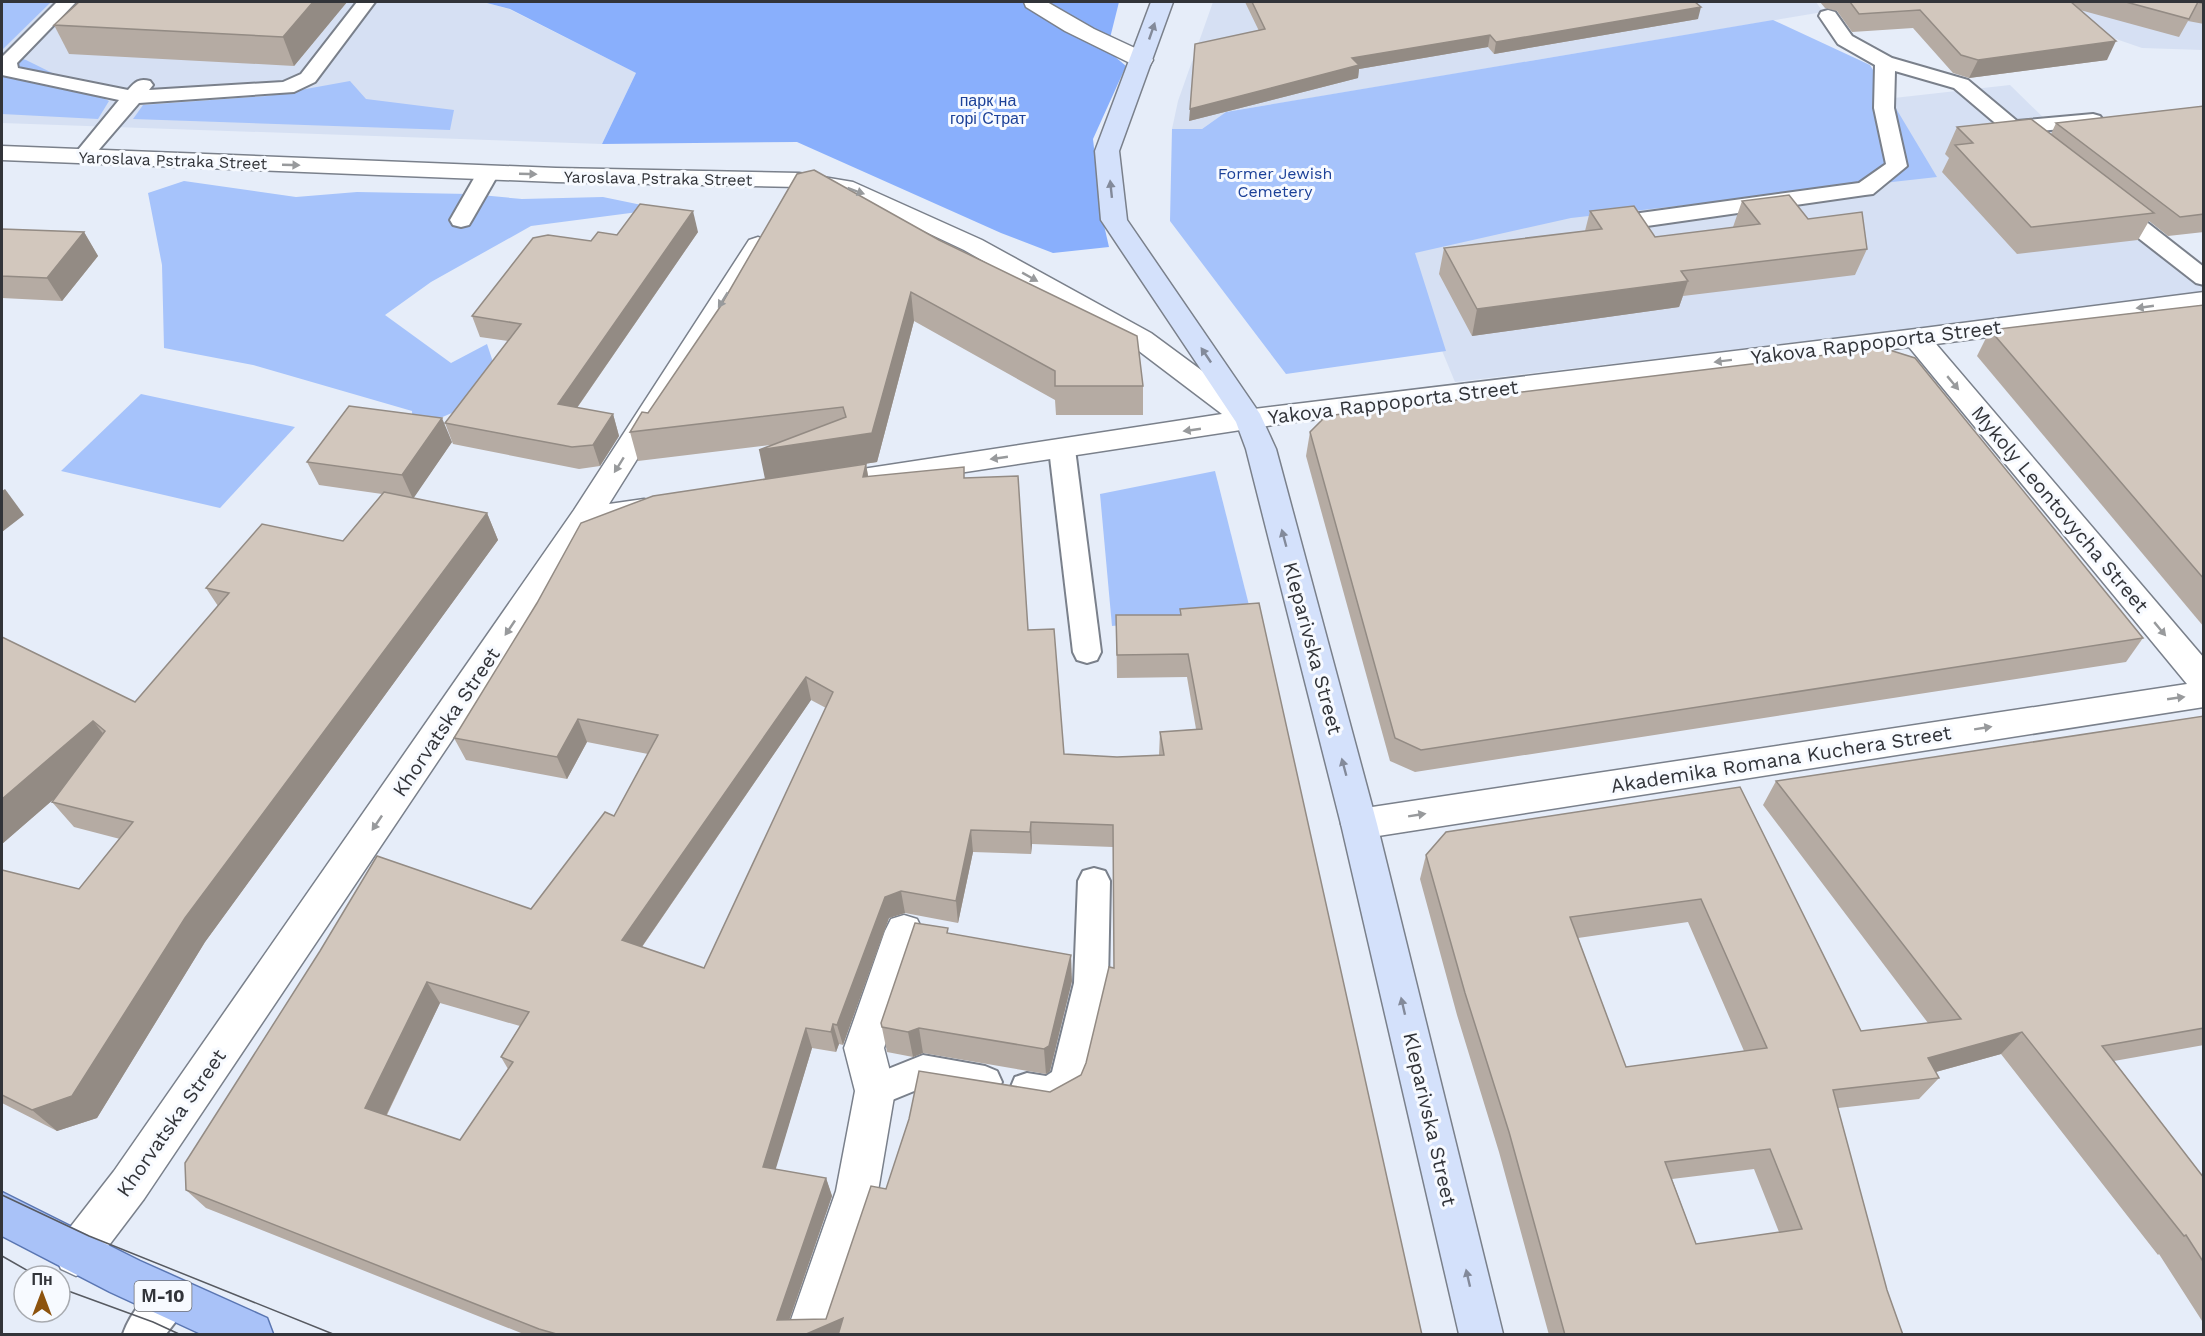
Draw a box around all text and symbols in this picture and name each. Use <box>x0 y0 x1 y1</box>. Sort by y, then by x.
one-way arrow <box>1148 22 1157 40</box>
park label: парк на горі Страт <box>950 91 1027 128</box>
street label: Yaroslava Pstraka Street <box>78 148 268 173</box>
one-way arrow <box>281 160 300 169</box>
park label: Former Jewish Cemetery <box>1218 164 1332 201</box>
street label: Yaroslava Pstraka Street <box>564 167 753 190</box>
one-way arrow <box>518 170 537 179</box>
one-way arrow <box>1106 179 1116 198</box>
one-way arrow <box>847 187 865 196</box>
one-way arrow <box>1022 272 1039 282</box>
one-way arrow <box>717 292 728 309</box>
one-way arrow <box>2136 303 2155 312</box>
street label: Yakova Rappoporta Street <box>1750 315 2003 369</box>
one-way arrow <box>1200 348 1212 364</box>
one-way arrow <box>1713 357 1732 366</box>
street label: Yakova Rappoporta Street <box>1267 375 1520 429</box>
one-way arrow <box>1947 375 1960 391</box>
street label: Mykoly Leontovycha Street <box>1966 401 2154 618</box>
one-way arrow <box>1183 425 1202 434</box>
one-way arrow <box>990 453 1009 462</box>
one-way arrow <box>613 457 624 473</box>
one-way arrow <box>1279 529 1289 547</box>
street label: Kleparivska Street <box>1278 559 1348 738</box>
one-way arrow <box>505 619 516 636</box>
one-way arrow <box>2153 621 2165 636</box>
street label: Khorvatska Street <box>387 642 505 801</box>
one-way arrow <box>2166 694 2185 703</box>
street label: Akademika Romana Kuchera Street <box>1609 720 1953 798</box>
one-way arrow <box>1974 723 1993 732</box>
one-way arrow <box>1339 758 1349 776</box>
one-way arrow <box>1407 810 1426 819</box>
one-way arrow <box>371 815 383 831</box>
one-way arrow <box>1397 997 1407 1016</box>
street label: Kleparivska Street <box>1398 1030 1462 1209</box>
street label: Khorvatska Street <box>111 1044 231 1201</box>
north arrow <box>12 1264 72 1324</box>
one-way arrow <box>1462 1268 1472 1287</box>
text: Пн <box>31 1270 53 1289</box>
road number: М-10 <box>134 1281 192 1311</box>

